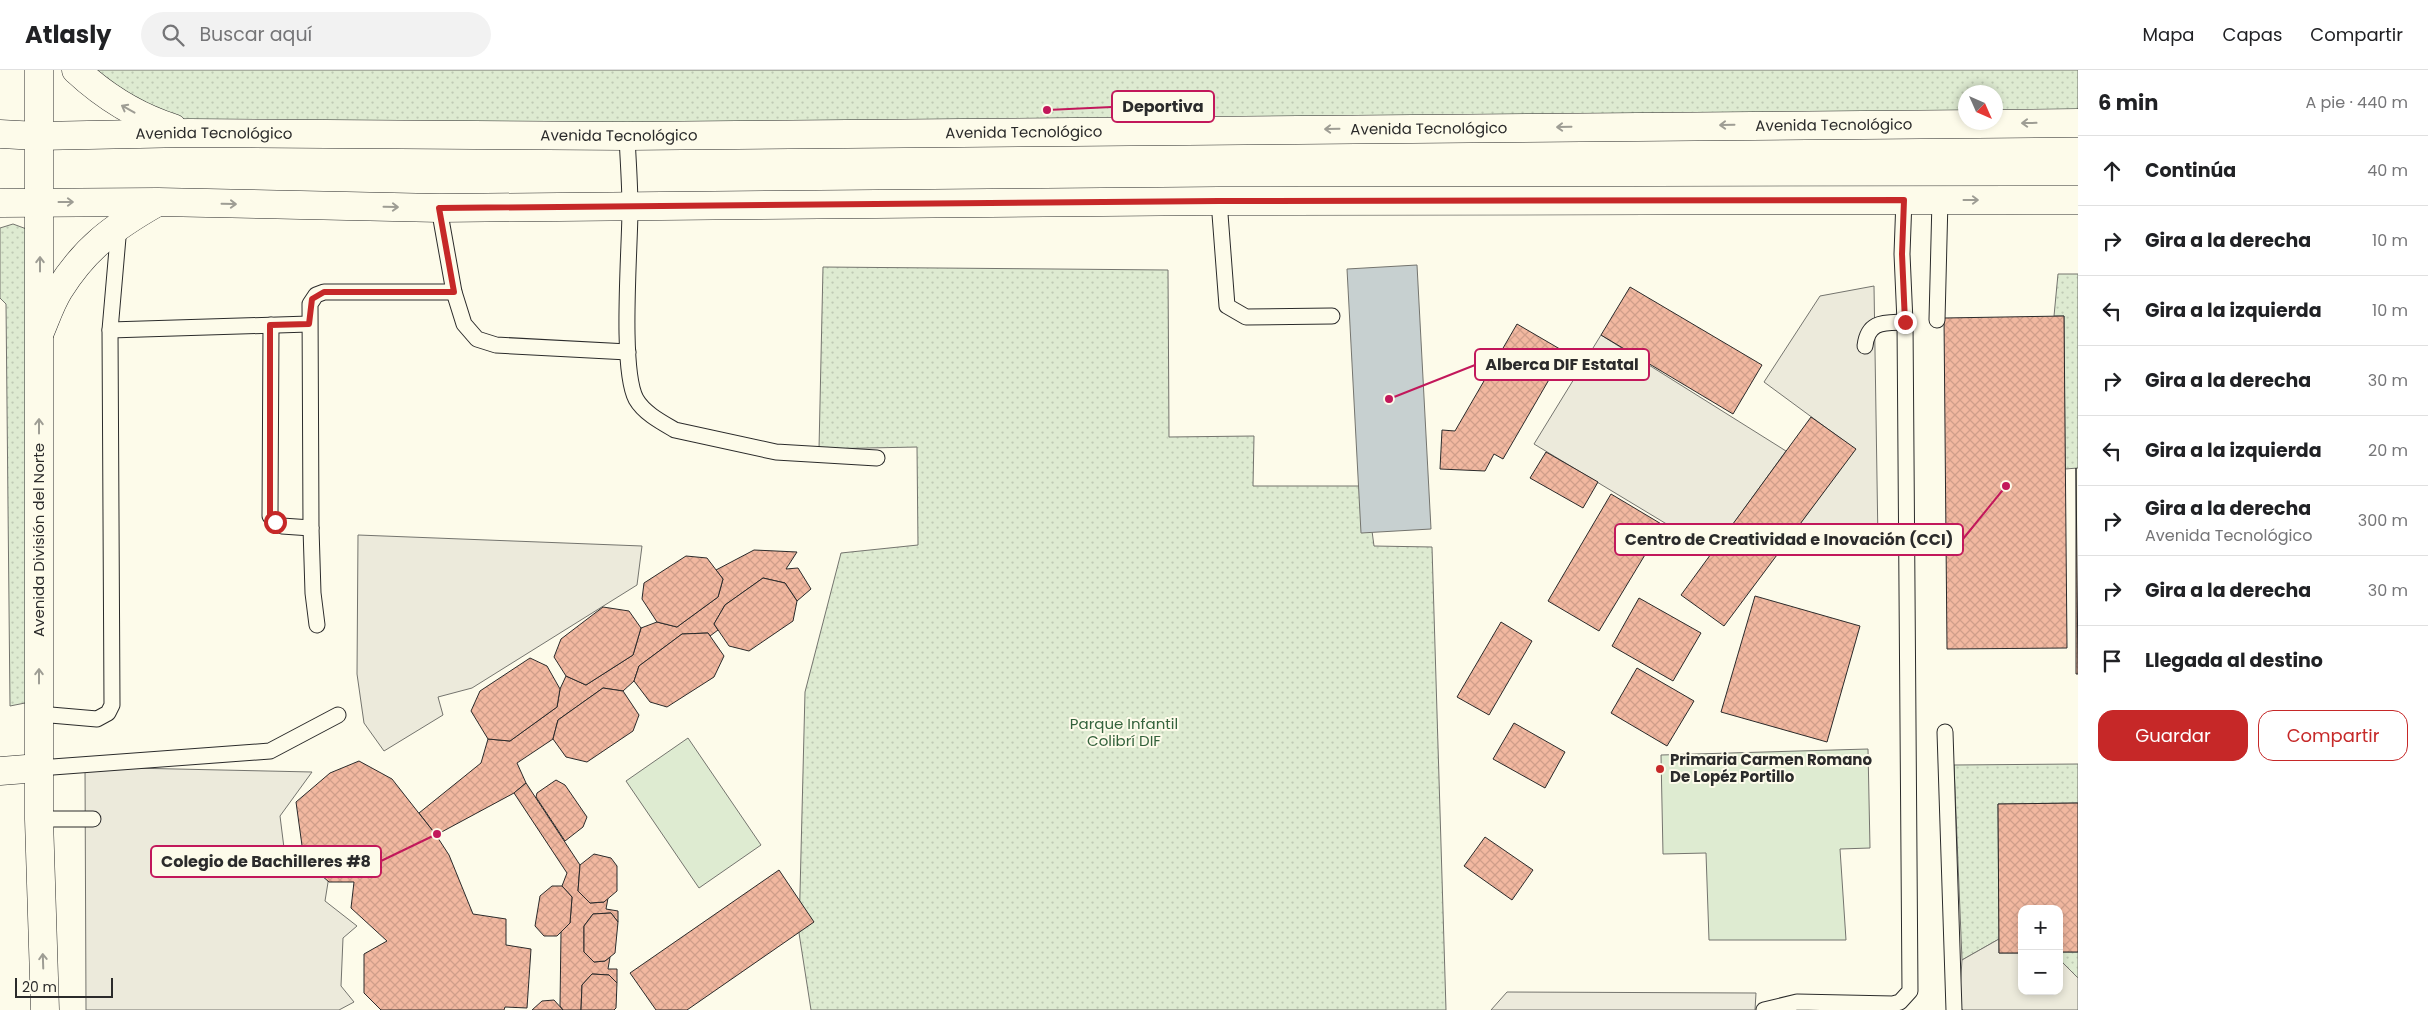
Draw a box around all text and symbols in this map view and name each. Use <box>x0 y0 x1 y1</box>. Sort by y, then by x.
search box <box>141 12 491 57</box>
text: Atlasly <box>25 18 111 51</box>
icon: search <box>159 21 187 49</box>
text: Buscar aquí <box>199 21 312 48</box>
text: Mapa <box>2142 22 2195 47</box>
text: Capas <box>2223 22 2282 47</box>
text: Compartir <box>2310 22 2403 47</box>
north arrow <box>1958 85 2003 130</box>
text: 6 min <box>2098 88 2158 117</box>
callout: Deportiva <box>1112 91 1214 122</box>
text: A pie · 440 m <box>2305 91 2408 114</box>
text: Deportiva <box>1122 95 1204 118</box>
one-way arrow <box>120 104 135 114</box>
street label: Avenida Tecnológico <box>1755 113 1913 136</box>
street label: Avenida Tecnológico <box>1350 117 1508 140</box>
one-way arrow <box>2022 118 2038 128</box>
one-way arrow <box>1719 120 1736 130</box>
street label: Avenida Tecnológico <box>945 121 1103 143</box>
street label: Avenida Tecnológico <box>135 122 293 144</box>
one-way arrow <box>1557 122 1573 132</box>
street label: Avenida Tecnológico <box>540 124 698 146</box>
one-way arrow <box>1324 124 1340 134</box>
icon: ahead <box>2098 157 2126 185</box>
text: Continúa <box>2145 157 2236 184</box>
text: 40 m <box>2367 159 2408 182</box>
one-way arrow <box>1962 195 1979 205</box>
one-way arrow <box>58 197 74 207</box>
one-way arrow <box>220 199 236 208</box>
one-way arrow <box>382 202 399 212</box>
icon: right <box>2098 227 2126 255</box>
text: Gira a la derecha <box>2145 227 2311 254</box>
text: 10 m <box>2372 229 2408 252</box>
one-way arrow <box>35 256 44 272</box>
icon: left <box>2098 297 2126 325</box>
text: Gira a la izquierda <box>2145 297 2322 324</box>
text: 10 m <box>2372 299 2408 322</box>
route end <box>1894 311 1917 334</box>
callout: Alberca DIF Estatal <box>1475 349 1649 380</box>
text: Alberca DIF Estatal <box>1485 353 1639 376</box>
icon: right <box>2098 367 2126 395</box>
text: Gira a la derecha <box>2145 367 2311 394</box>
text: 30 m <box>2368 369 2408 392</box>
one-way arrow <box>35 419 44 435</box>
icon: left <box>2098 437 2126 465</box>
text: Gira a la izquierda <box>2145 437 2322 464</box>
text: 20 m <box>2368 439 2408 462</box>
street label: Avenida División del Norte <box>28 443 49 637</box>
text: Gira a la derecha <box>2145 495 2311 522</box>
icon: right <box>2098 507 2126 535</box>
text: 300 m <box>2358 509 2408 532</box>
route start <box>264 511 287 534</box>
callout: Centro de Creatividad e Inovación (CCI) <box>1615 524 1963 555</box>
text: Avenida Tecnológico <box>2145 524 2312 547</box>
text: Centro de Creatividad e Inovación (CCI) <box>1625 528 1953 551</box>
icon: right <box>2098 577 2126 605</box>
text: Gira a la derecha <box>2145 577 2311 604</box>
text: 30 m <box>2368 579 2408 602</box>
icon: arrive <box>2098 647 2126 675</box>
text: Llegada al destino <box>2145 647 2323 674</box>
one-way arrow <box>34 669 44 685</box>
button: Guardar <box>2098 710 2248 761</box>
button: Compartir <box>2258 710 2408 761</box>
park label: Parque Infantil Colibrí DIF <box>1070 713 1178 751</box>
place label: Primaria Carmen Romano De Lopéz Portillo <box>1670 749 1872 787</box>
marker: Primaria Carmen Romano De Lopéz Portillo <box>1654 763 1666 775</box>
callout: Colegio de Bachilleres #8 <box>151 846 381 877</box>
text: Colegio de Bachilleres #8 <box>161 850 371 873</box>
map controls <box>2018 905 2063 995</box>
button: + <box>2018 905 2063 950</box>
button: − <box>2018 950 2063 995</box>
one-way arrow <box>39 954 48 970</box>
scale bar <box>15 975 112 998</box>
text: 20 m <box>22 977 57 997</box>

